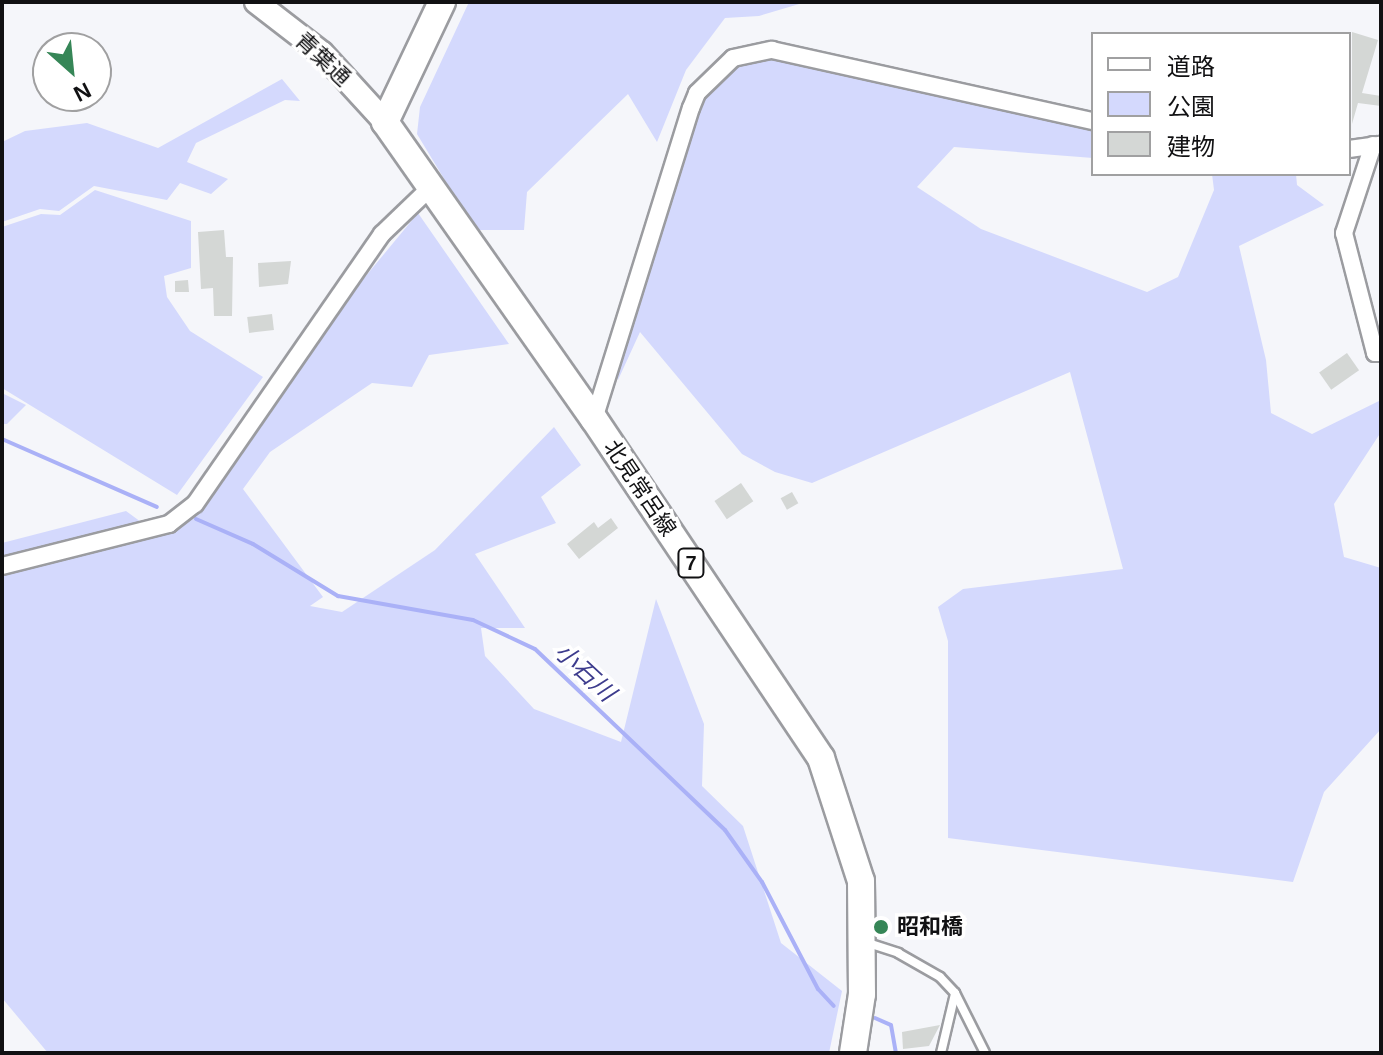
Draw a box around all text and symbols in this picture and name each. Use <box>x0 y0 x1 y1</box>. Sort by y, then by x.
street label: 青葉通 <box>290 27 356 91</box>
north arrow <box>32 32 112 112</box>
legend <box>1091 32 1351 176</box>
text: 道路 <box>1167 53 1215 80</box>
text: N <box>69 77 95 107</box>
text: 公園 <box>1167 93 1215 120</box>
text: 建物 <box>1167 133 1215 160</box>
street label: 北見常呂線 <box>598 435 682 541</box>
road number: 7 <box>677 547 705 579</box>
water label: 小石川 <box>549 637 621 707</box>
place label: 昭和橋 <box>897 914 963 940</box>
marker: 昭和橋 <box>872 918 890 936</box>

